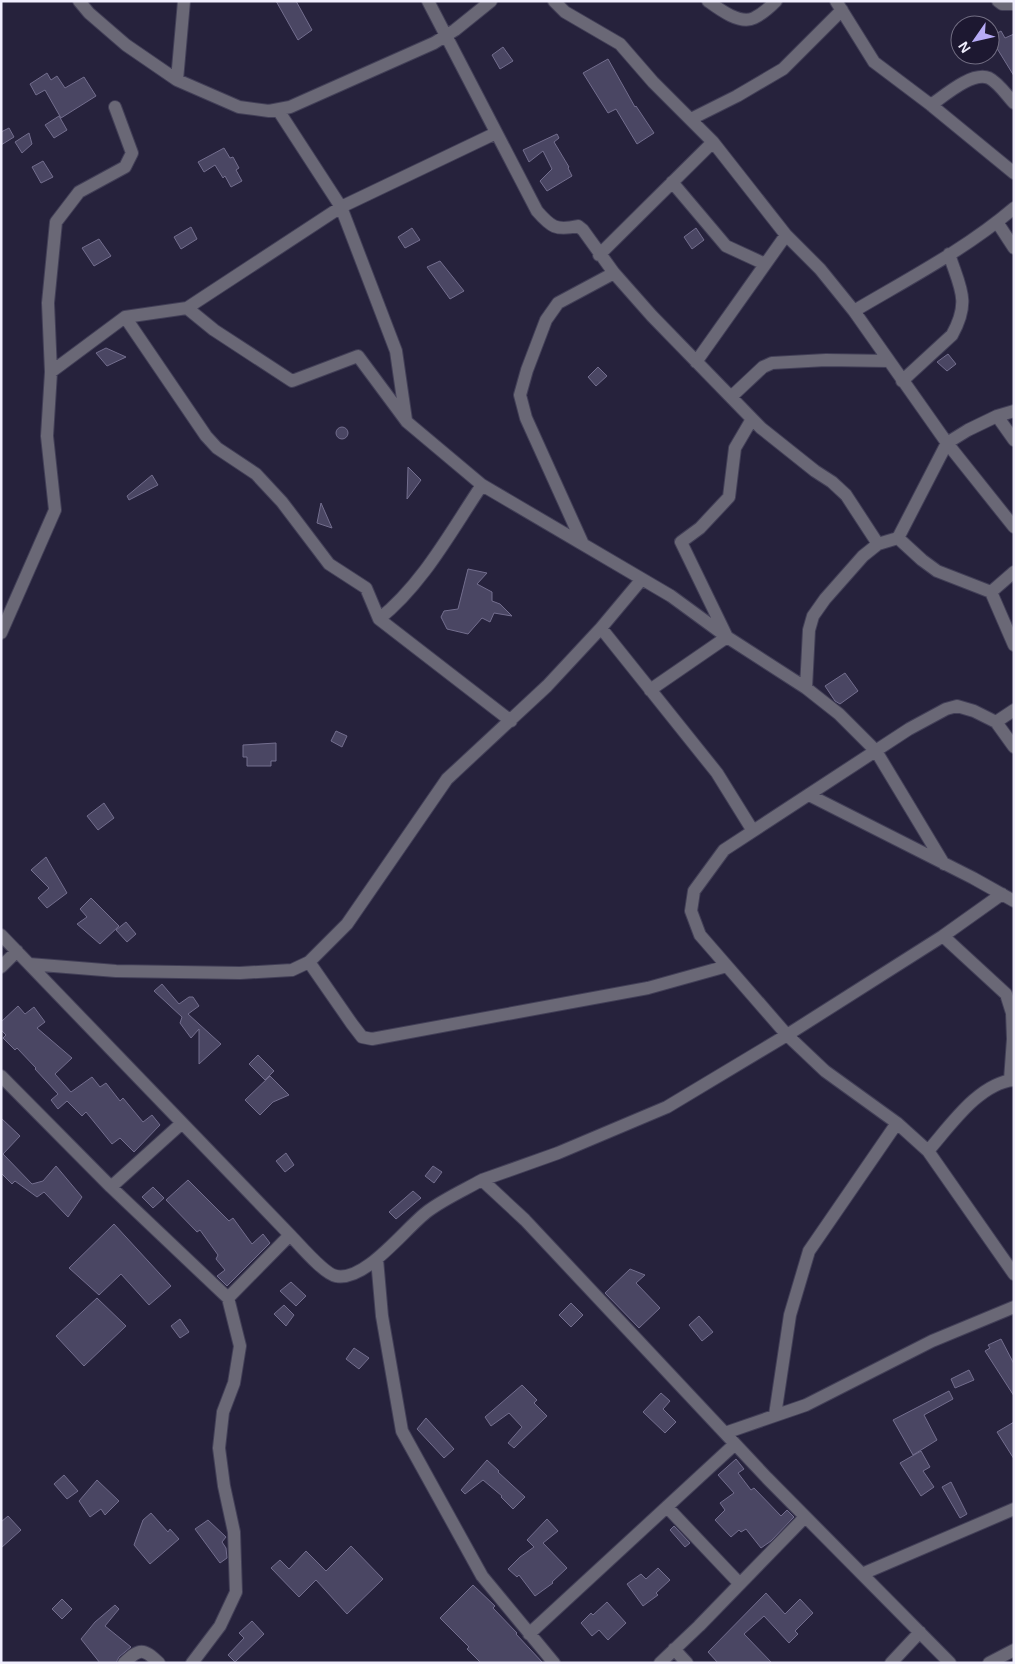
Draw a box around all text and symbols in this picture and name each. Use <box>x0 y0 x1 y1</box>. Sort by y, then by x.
north arrow <box>950 15 1000 65</box>
text: N <box>955 39 974 56</box>

